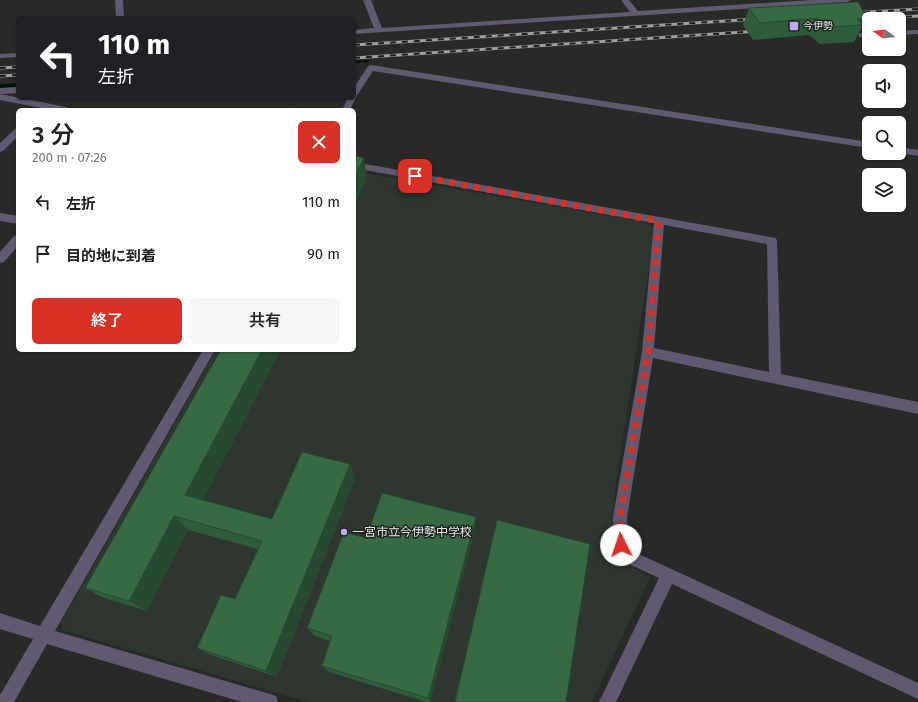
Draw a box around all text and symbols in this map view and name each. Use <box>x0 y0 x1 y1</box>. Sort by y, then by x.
north arrow <box>862 12 906 56</box>
map controls <box>862 12 906 212</box>
marker: 今伊勢 <box>788 20 800 32</box>
place label: 今伊勢 <box>803 20 833 32</box>
text: 110 m <box>98 28 170 61</box>
icon: left <box>32 32 84 84</box>
button: sound <box>862 64 906 108</box>
text: 左折 <box>98 66 134 88</box>
button: search <box>862 116 906 160</box>
text: 3 分 <box>32 121 74 149</box>
button: close <box>298 121 340 163</box>
text: 200 m · 07:26 <box>32 150 107 165</box>
pin <box>398 159 432 193</box>
icon: arrive <box>404 165 426 187</box>
button: layers <box>862 168 906 212</box>
icon: left <box>32 191 54 213</box>
text: 110 m <box>302 193 340 211</box>
text: 左折 <box>66 195 96 213</box>
icon: arrive <box>32 243 54 265</box>
text: 90 m <box>307 245 340 263</box>
text: 目的地に到着 <box>66 247 156 265</box>
button: 終了 <box>32 298 182 344</box>
button: 共有 <box>190 298 340 344</box>
position arrow <box>600 524 642 566</box>
place label: 一宮市立今伊勢中学校 <box>352 525 472 539</box>
marker: 一宮市立今伊勢中学校 <box>339 527 349 537</box>

